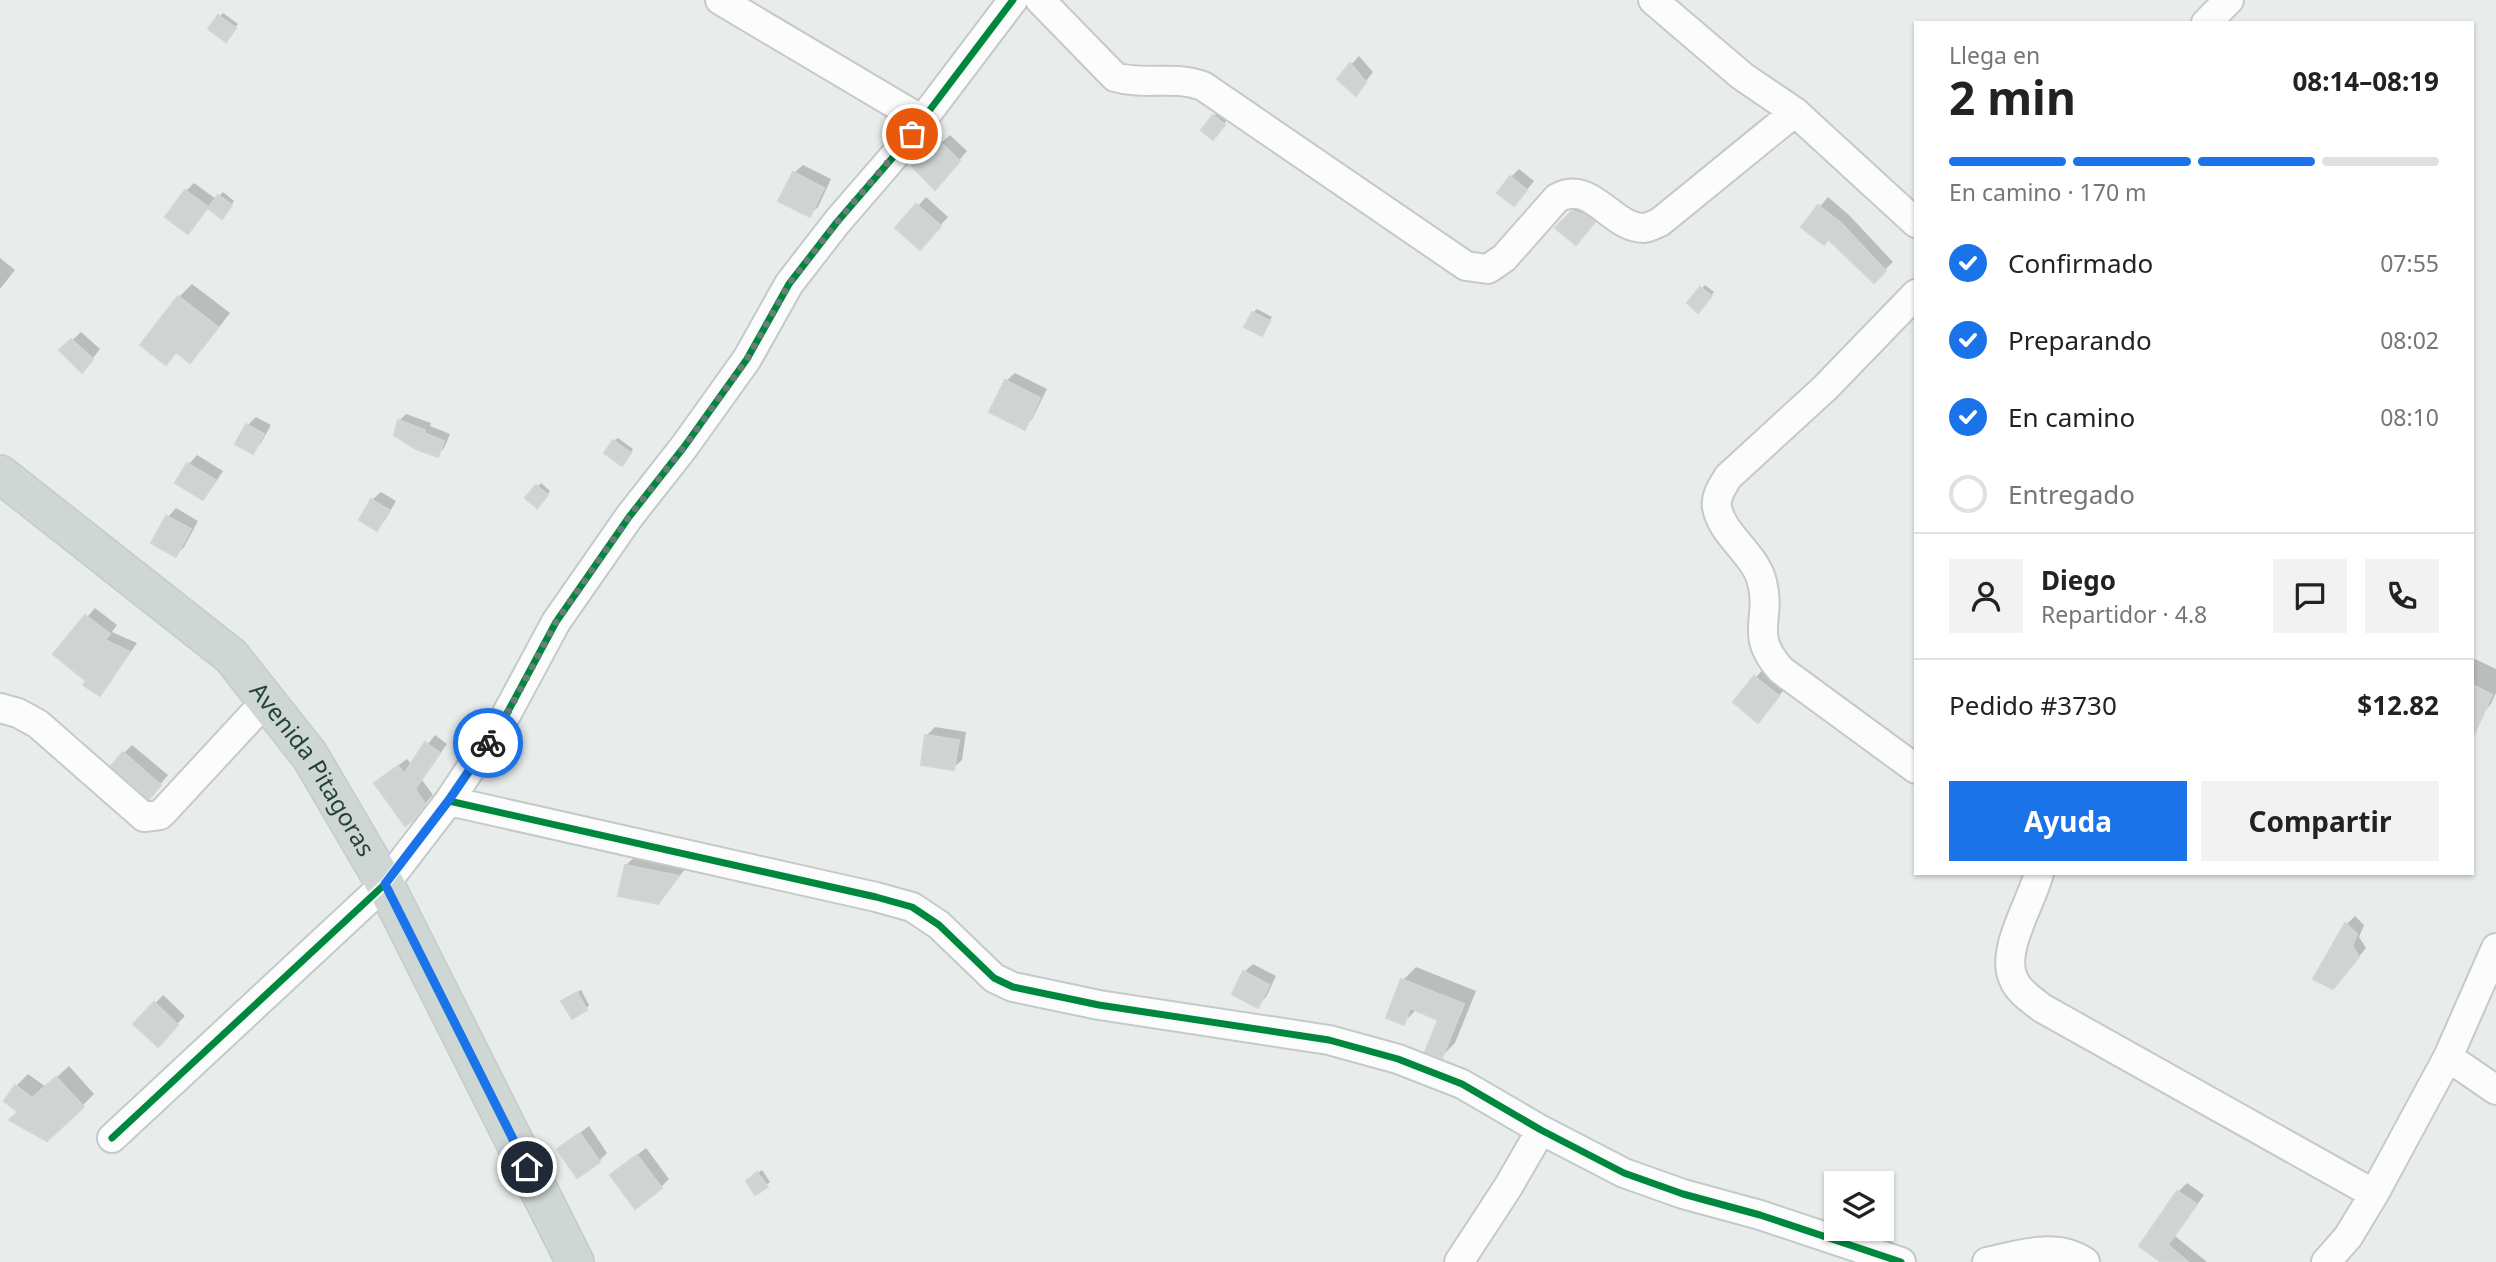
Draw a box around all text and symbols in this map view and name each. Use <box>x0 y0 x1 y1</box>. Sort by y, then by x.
text: Llega en <box>1949 39 2040 71</box>
text: 08:14–08:19 <box>2292 63 2439 99</box>
text: 2 min <box>1949 66 2076 128</box>
pin <box>882 104 942 164</box>
icon: bag <box>893 115 931 153</box>
text: En camino · 170 m <box>1949 176 2147 208</box>
icon: check <box>1949 244 1987 282</box>
text: Confirmado <box>2008 245 2153 281</box>
text: 07:55 <box>2380 247 2439 279</box>
icon: check <box>1949 321 1987 359</box>
text: Preparando <box>2008 322 2152 358</box>
text: 08:02 <box>2380 324 2439 356</box>
icon: check <box>1949 398 1987 436</box>
text: En camino <box>2008 399 2135 435</box>
text: 08:10 <box>2380 401 2439 433</box>
text: Entregado <box>2008 476 2135 512</box>
button: person <box>1949 559 2023 633</box>
button: chat <box>2273 559 2347 633</box>
button: phone <box>2365 559 2439 633</box>
text: Diego <box>2041 562 2116 598</box>
text: Repartidor · 4.8 <box>2041 598 2207 630</box>
street label: Avenida Pitagoras <box>243 675 383 862</box>
text: Pedido #3730 <box>1949 687 2117 723</box>
text: $12.82 <box>2357 687 2439 723</box>
courier <box>453 708 523 778</box>
icon: bike <box>469 724 507 762</box>
button: Ayuda <box>1949 781 2187 861</box>
button: Compartir <box>2201 781 2439 861</box>
pin <box>497 1137 557 1197</box>
icon: home <box>508 1148 546 1186</box>
map controls <box>1824 1171 1894 1241</box>
button: layers <box>1824 1171 1894 1241</box>

